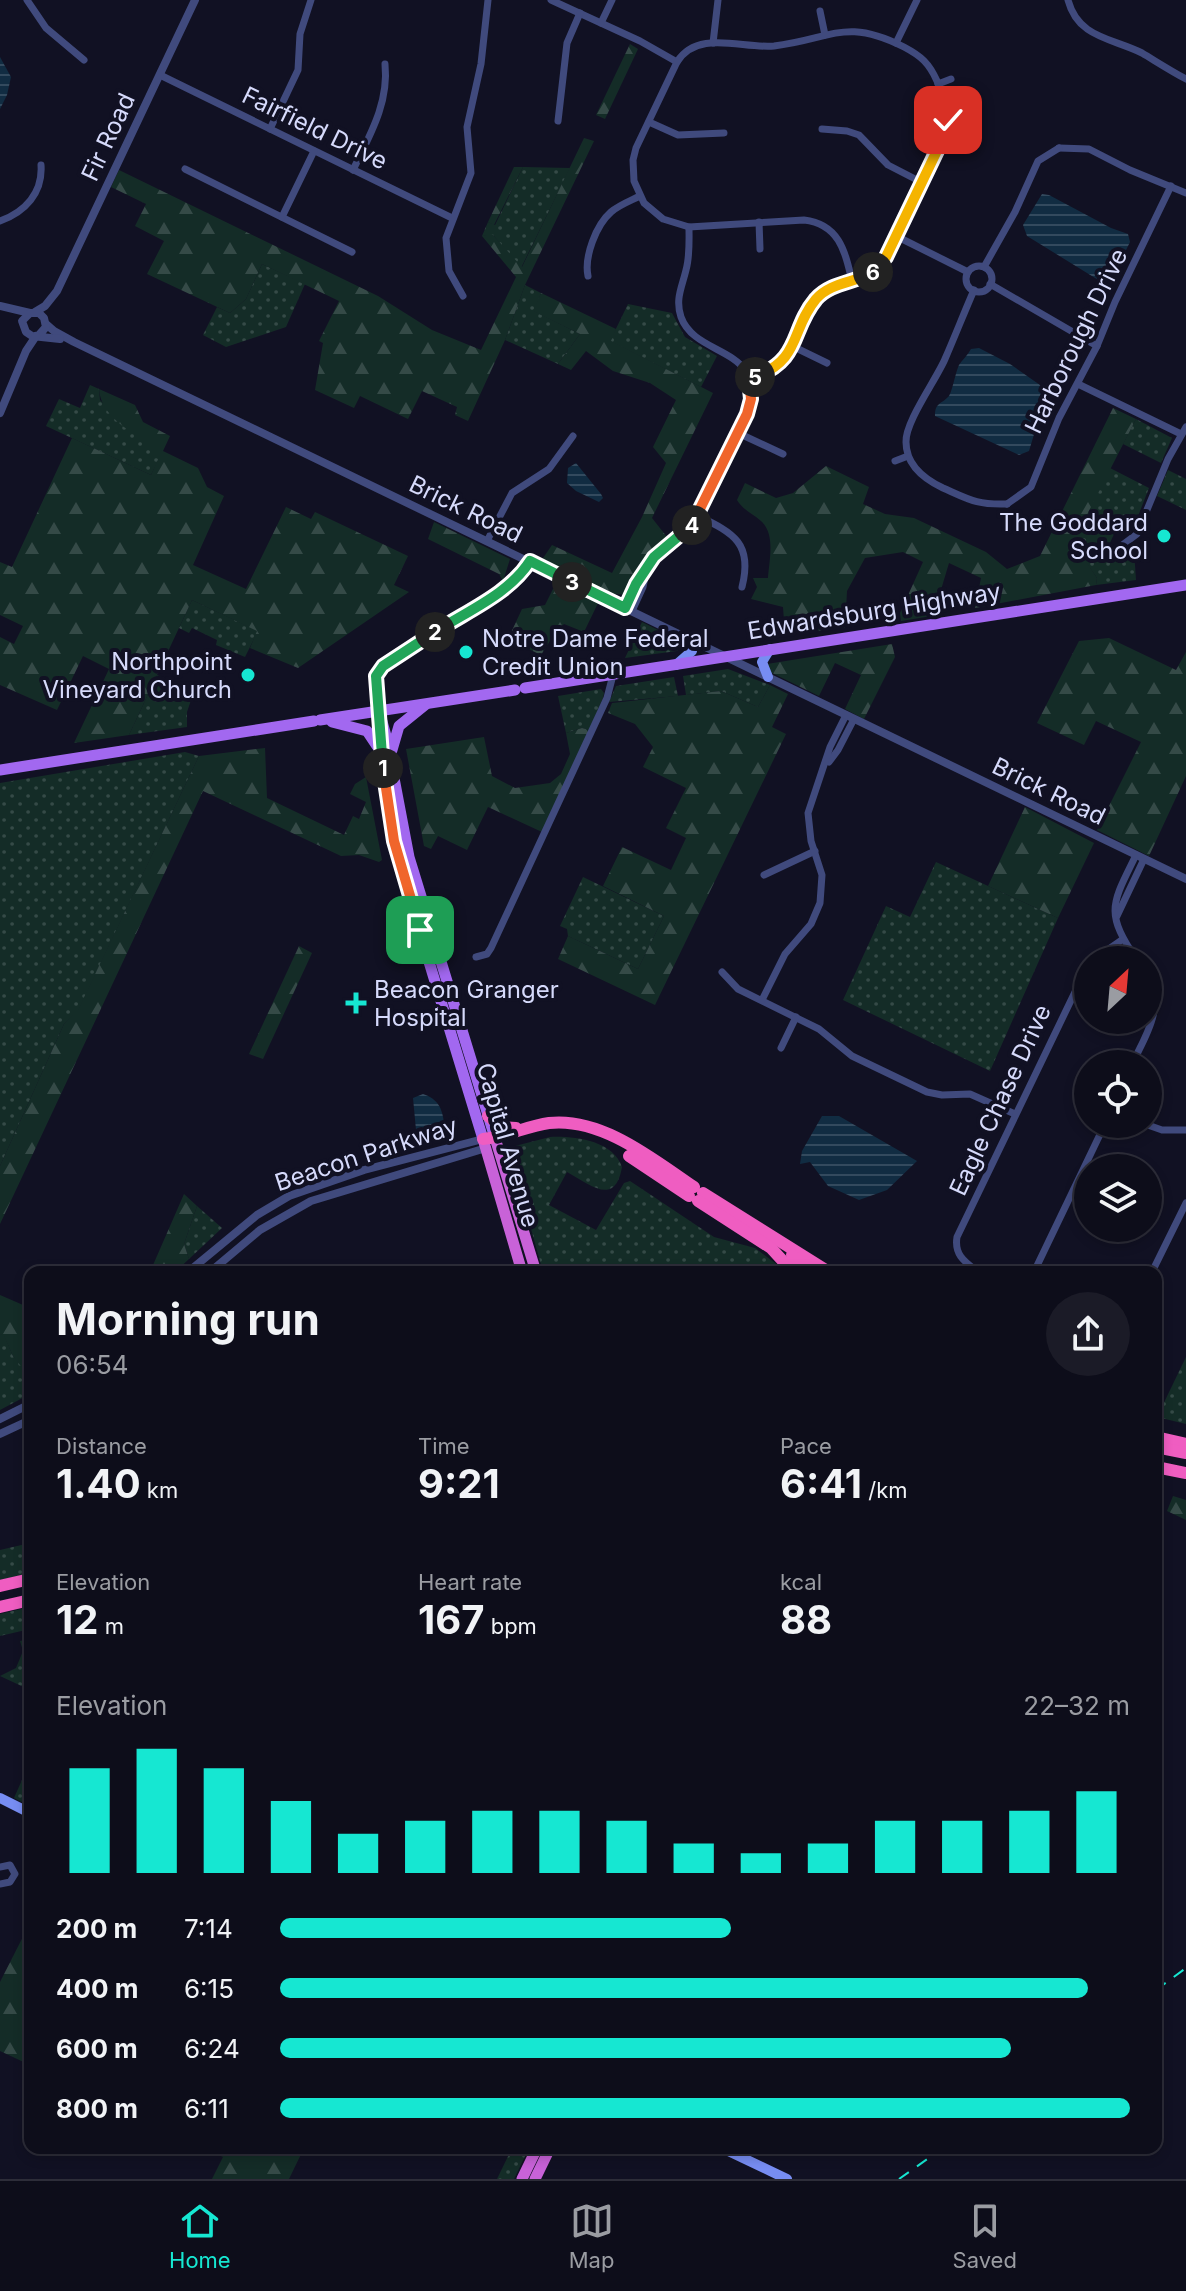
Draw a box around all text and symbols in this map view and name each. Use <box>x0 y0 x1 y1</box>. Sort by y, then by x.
street label: Fairfield Drive <box>238 80 392 176</box>
pin <box>914 86 982 154</box>
street label: Fir Road <box>75 88 141 186</box>
icon: check <box>926 98 970 142</box>
street label: Harborough Drive <box>1019 244 1133 438</box>
pin: 6 <box>853 252 893 292</box>
text: 6 <box>866 259 880 285</box>
pin: 5 <box>735 357 775 397</box>
text: 5 <box>748 364 762 390</box>
street label: Brick Road <box>405 469 527 549</box>
pin: 4 <box>672 505 712 545</box>
place label: The Goddard School <box>999 508 1148 565</box>
text: 4 <box>685 512 699 538</box>
marker: The Goddard School <box>1155 527 1173 545</box>
pin: 3 <box>552 562 592 602</box>
text: 3 <box>565 569 579 595</box>
street label: Edwardsburg Highway <box>745 577 1003 645</box>
pin: 2 <box>415 612 455 652</box>
text: 2 <box>428 619 442 645</box>
place label: Notre Dame Federal Credit Union <box>482 624 709 681</box>
marker: Notre Dame Federal Credit Union <box>457 643 475 661</box>
place label: Northpoint Vineyard Church <box>43 647 232 704</box>
marker: Northpoint Vineyard Church <box>239 666 257 684</box>
pin: 1 <box>363 748 403 788</box>
street label: Brick Road <box>988 751 1110 831</box>
text: 1 <box>378 755 388 781</box>
pin <box>386 896 454 964</box>
icon: arrive <box>398 908 442 952</box>
north arrow <box>1074 946 1162 1034</box>
map controls <box>1074 946 1162 1242</box>
place label: Beacon Granger Hospital <box>374 975 559 1032</box>
marker: Beacon Granger Hospital <box>345 992 367 1014</box>
street label: Eagle Chase Drive <box>943 1000 1057 1200</box>
button: locate <box>1074 1050 1162 1138</box>
street label: Capital Avenue <box>471 1059 545 1231</box>
street label: Beacon Parkway <box>271 1111 461 1197</box>
button: layers <box>1074 1154 1162 1242</box>
text: Morning run <box>56 1292 320 1346</box>
button: share <box>1046 1292 1130 1376</box>
text: 06:54 <box>56 1349 129 1380</box>
text: Distance <box>56 1433 147 1459</box>
text: Time <box>418 1433 470 1459</box>
text: Pace <box>780 1433 832 1459</box>
text: 1.40 <box>56 1459 141 1508</box>
text: 9:21 <box>418 1459 500 1508</box>
text: 6:41 <box>780 1459 862 1508</box>
text: km <box>141 1477 178 1503</box>
text: /km <box>862 1477 908 1503</box>
text: Elevation <box>56 1569 150 1595</box>
text: Heart rate <box>418 1569 522 1595</box>
text: kcal <box>780 1569 822 1595</box>
text: 12 <box>56 1595 98 1644</box>
text: 167 <box>418 1595 484 1644</box>
text: 88 <box>780 1595 832 1644</box>
text: m <box>98 1613 124 1639</box>
text: bpm <box>484 1613 537 1639</box>
text: Elevation <box>56 1690 167 1721</box>
text: 22–32 m <box>1023 1690 1130 1721</box>
text: 200 m <box>56 1913 137 1944</box>
text: 7:14 <box>184 1913 233 1944</box>
text: 400 m <box>56 1973 139 2004</box>
text: 6:15 <box>184 1973 234 2004</box>
text: 600 m <box>56 2033 138 2064</box>
text: 6:24 <box>184 2033 240 2064</box>
text: 800 m <box>56 2093 138 2124</box>
text: 6:11 <box>184 2093 229 2124</box>
tab: Home <box>169 2199 231 2273</box>
tab: Map <box>569 2199 614 2273</box>
tab: Saved <box>953 2199 1017 2273</box>

